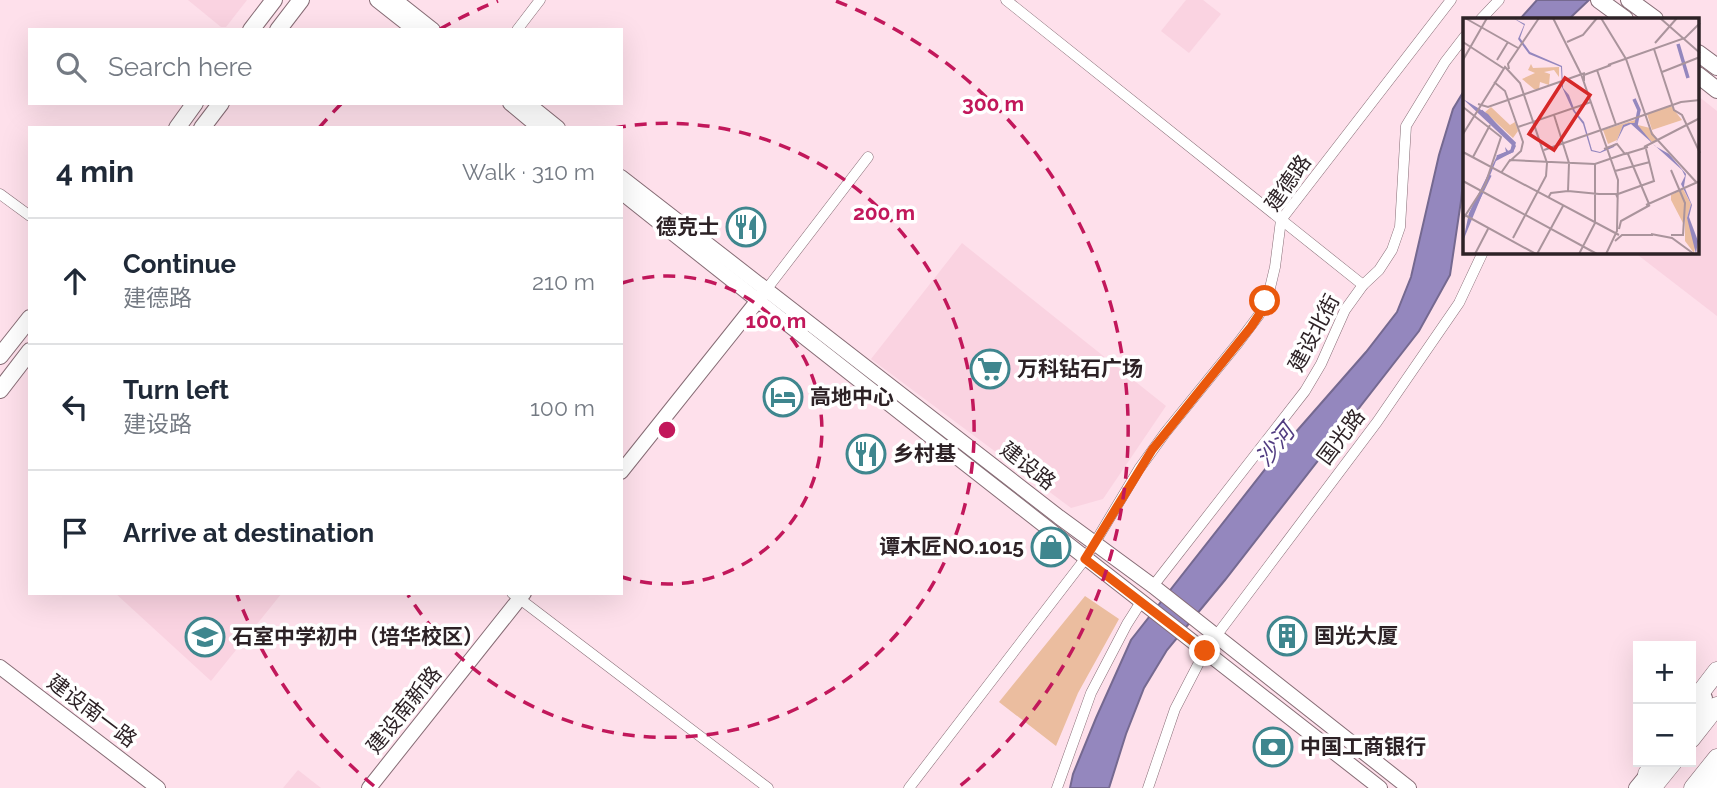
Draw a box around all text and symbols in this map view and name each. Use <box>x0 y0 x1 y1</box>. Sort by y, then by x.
inset map <box>1463 18 1700 254</box>
search box <box>28 28 623 105</box>
icon: search <box>52 48 90 86</box>
text: Search here <box>108 52 252 82</box>
text: 300 m <box>962 91 1024 116</box>
street label: 建德路 <box>1259 150 1316 216</box>
text: 4 min <box>56 154 134 189</box>
text: Walk · 310 m <box>462 158 595 185</box>
text: 200 m <box>853 200 915 225</box>
restaurant icon: 德克士 <box>725 206 767 248</box>
place label: 德克士 <box>656 214 719 239</box>
text: Continue <box>123 249 236 279</box>
icon: ahead <box>56 262 94 300</box>
text: 210 m <box>532 268 595 295</box>
text: 建德路 <box>123 284 192 311</box>
route start <box>1249 285 1280 316</box>
street label: 建设北街 <box>1283 290 1344 376</box>
text: 100 m <box>746 308 806 333</box>
supermarket icon: 万科钻石广场 <box>969 348 1011 390</box>
place label: 万科钻石广场 <box>1017 356 1143 381</box>
text: Turn left <box>123 375 229 405</box>
hotel icon: 高地中心 <box>762 376 804 418</box>
place label: 高地中心 <box>810 384 894 409</box>
icon: left <box>56 388 94 426</box>
text: 100 m <box>530 394 595 421</box>
street label: 国光路 <box>1312 404 1370 469</box>
text: 建设路 <box>123 410 192 437</box>
water label: 沙河 <box>1250 415 1302 471</box>
centre of rings <box>655 418 679 442</box>
restaurant icon: 乡村基 <box>845 433 887 475</box>
street label: 建设路 <box>996 436 1061 495</box>
place label: 乡村基 <box>893 441 956 466</box>
icon: arrive <box>56 514 94 552</box>
text: Arrive at destination <box>123 518 374 548</box>
shop icon: 谭木匠NO.1015 <box>1030 526 1072 568</box>
place label: 谭木匠NO.1015 <box>879 534 1024 559</box>
building icon: 国光大厦 <box>1266 615 1308 657</box>
school or university icon: 石室中学初中（培华校区） <box>184 616 226 658</box>
place label: 国光大厦 <box>1314 623 1398 648</box>
place label: 石室中学初中（培华校区） <box>232 624 484 649</box>
route end <box>1189 635 1220 666</box>
map controls <box>1633 641 1696 767</box>
button: + <box>1633 641 1696 704</box>
street label: 建设南新路 <box>361 661 446 758</box>
street label: 建设南一路 <box>43 669 142 752</box>
button: − <box>1633 704 1696 767</box>
bank icon: 中国工商银行 <box>1252 726 1294 768</box>
place label: 中国工商银行 <box>1300 734 1426 759</box>

